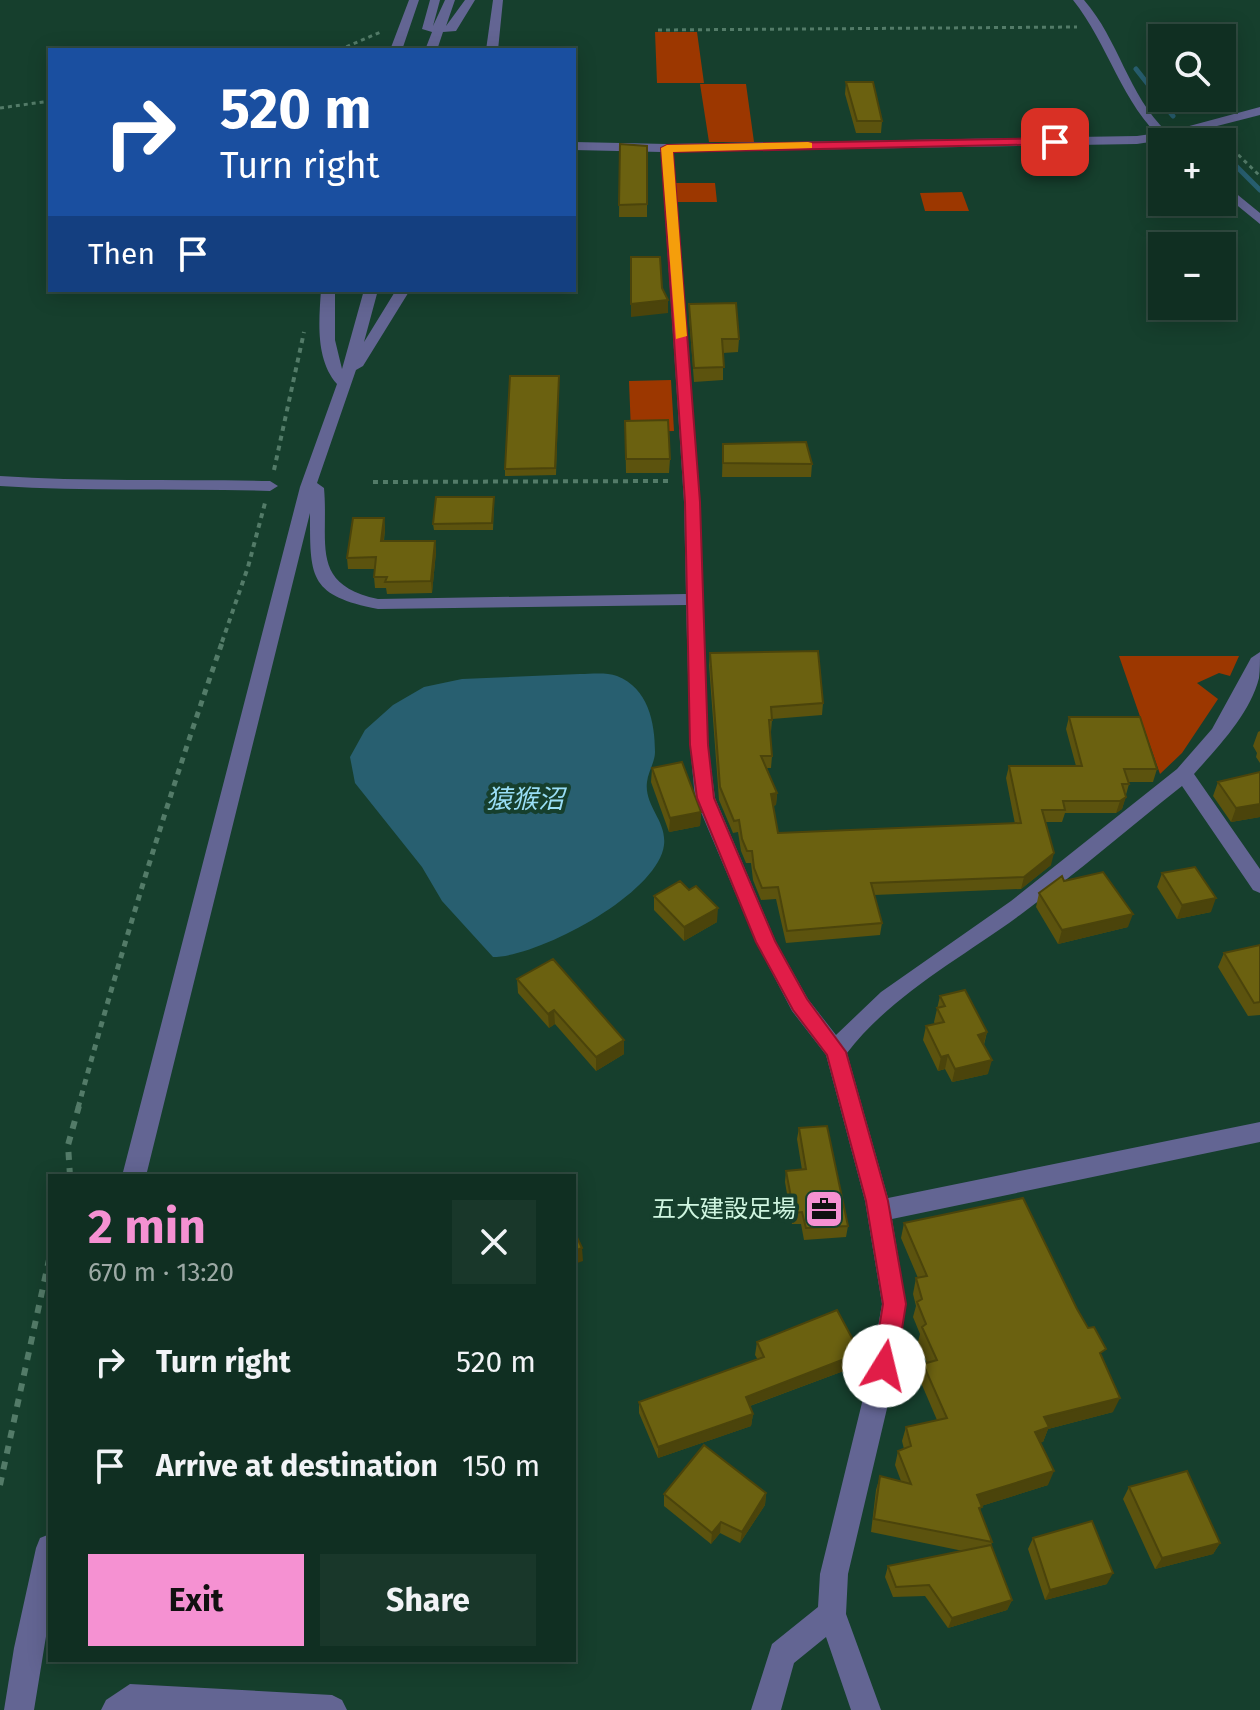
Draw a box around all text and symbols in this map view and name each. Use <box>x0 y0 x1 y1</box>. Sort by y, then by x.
map controls <box>1148 24 1236 320</box>
button: search <box>1148 24 1236 112</box>
text: 520 m <box>220 76 372 143</box>
icon: right <box>88 80 192 184</box>
pin <box>1021 108 1089 176</box>
icon: arrive <box>1033 120 1077 164</box>
button: + <box>1148 128 1236 216</box>
text: Turn right <box>220 144 380 188</box>
icon: arrive <box>171 232 215 276</box>
button: − <box>1148 232 1236 320</box>
text: Then <box>88 236 155 272</box>
water label: 猿猴沼 <box>486 784 568 815</box>
office icon: 五大建設足場 <box>803 1188 845 1230</box>
place label: 五大建設足場 <box>652 1195 796 1223</box>
text: 2 min <box>88 1198 206 1256</box>
button: close <box>452 1200 536 1284</box>
text: 670 m · 13:20 <box>88 1257 234 1288</box>
position arrow <box>842 1324 926 1408</box>
icon: right <box>88 1340 132 1384</box>
text: Turn right <box>156 1344 291 1380</box>
text: 520 m <box>456 1344 536 1380</box>
icon: arrive <box>88 1444 132 1488</box>
text: Arrive at destination <box>156 1448 438 1484</box>
text: 150 m <box>462 1448 540 1484</box>
button: Exit <box>88 1554 304 1646</box>
button: Share <box>320 1554 536 1646</box>

